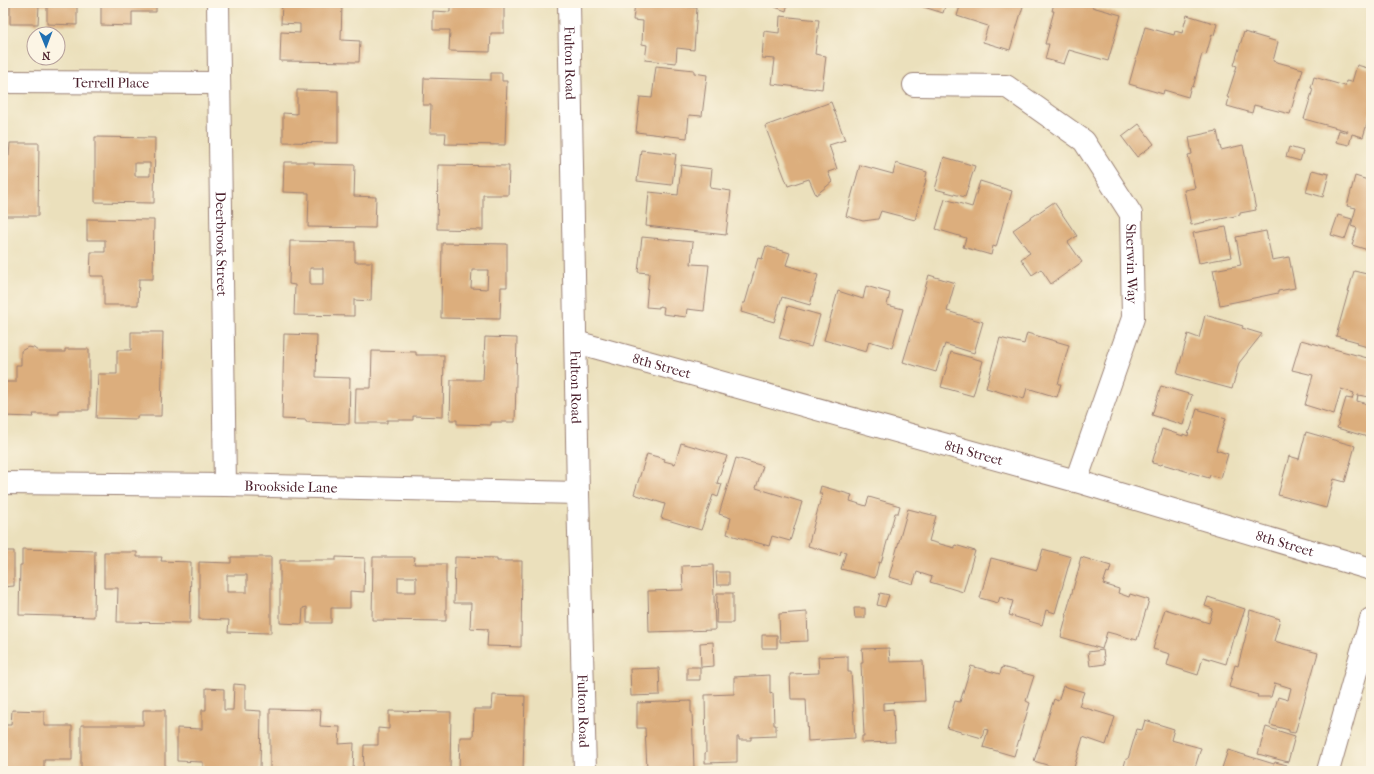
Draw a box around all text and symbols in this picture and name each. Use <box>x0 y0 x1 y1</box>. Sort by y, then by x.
north arrow <box>26 26 66 66</box>
street label: Fulton Road <box>560 26 579 100</box>
text: N <box>41 49 50 62</box>
street label: Terrell Place <box>73 74 149 92</box>
street label: Deerbrook Street <box>212 191 230 297</box>
street label: Sherwin Way <box>1122 223 1141 305</box>
street label: Fulton Road <box>566 350 585 424</box>
street label: 8th Street <box>630 350 693 383</box>
street label: 8th Street <box>943 437 1005 469</box>
street label: Brookside Lane <box>244 477 338 497</box>
street label: 8th Street <box>1254 527 1316 561</box>
street label: Fulton Road <box>574 674 592 748</box>

